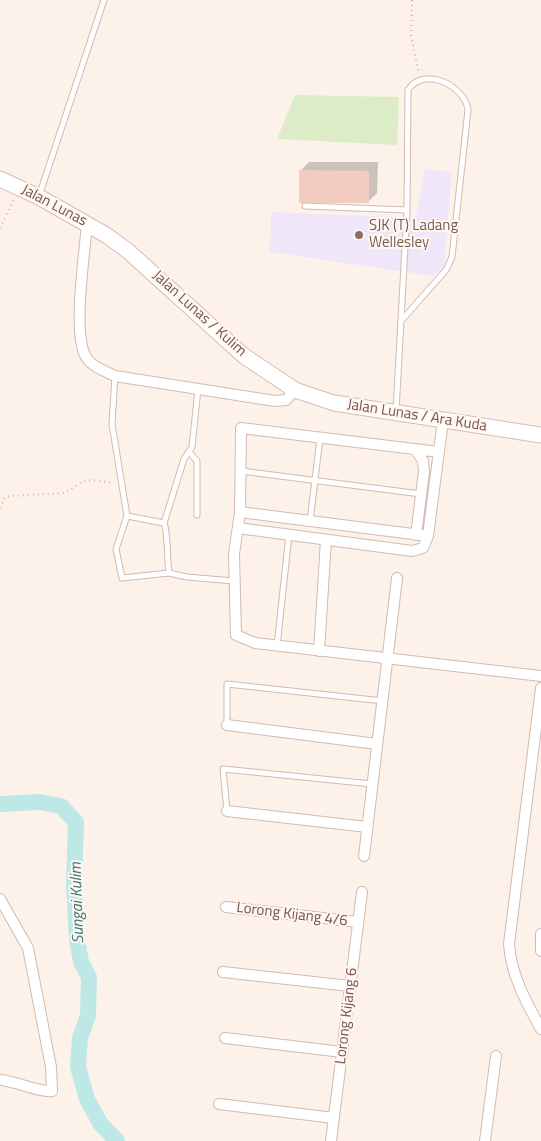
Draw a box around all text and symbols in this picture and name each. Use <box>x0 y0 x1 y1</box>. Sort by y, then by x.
street label: Jalan Lunas <box>18 181 90 231</box>
place label: SJK (T) Ladang Wellesley <box>369 217 458 252</box>
marker: SJK (T) Ladang Wellesley <box>353 229 365 241</box>
street label: Jalan Lunas / Kulim <box>148 267 250 361</box>
street label: Jalan Lunas / Ara Kuda <box>346 396 488 436</box>
water label: Sungai Kulim <box>67 862 89 944</box>
street label: Lorong Kijang 4/6 <box>235 899 349 931</box>
street label: Lorong Kijang 6 <box>332 967 362 1065</box>

